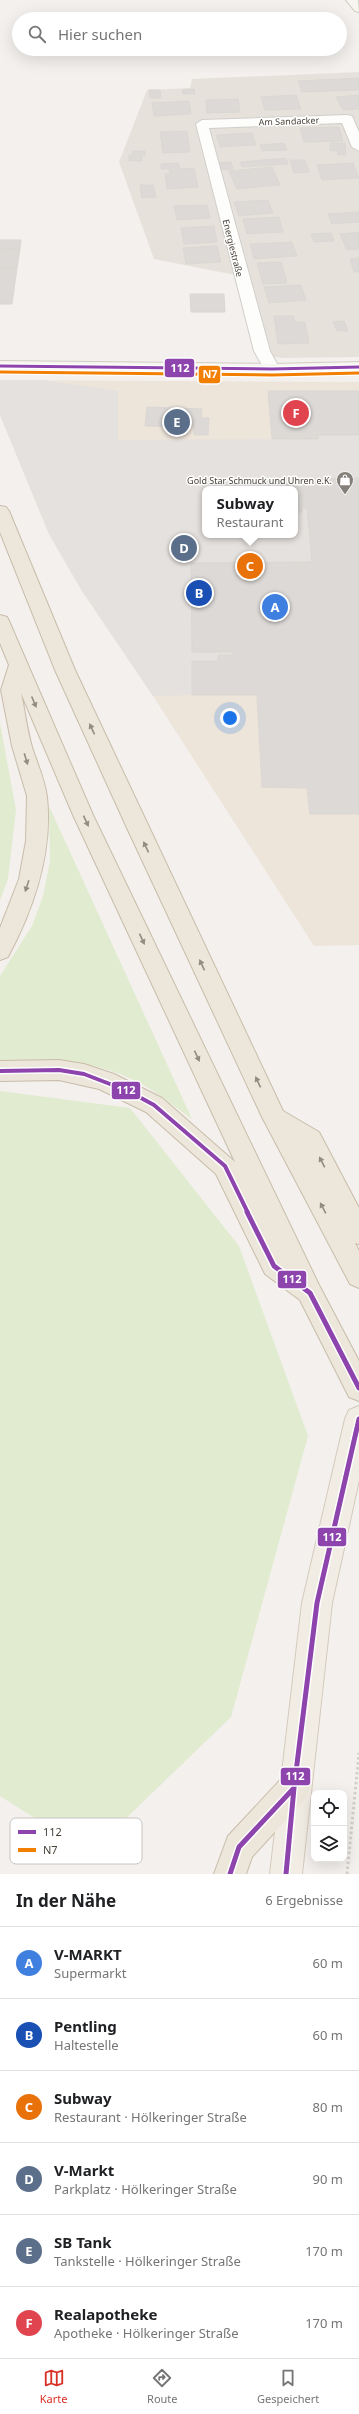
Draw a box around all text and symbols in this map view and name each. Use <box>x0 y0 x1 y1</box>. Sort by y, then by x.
search box <box>12 12 347 56</box>
icon: search <box>26 23 48 45</box>
text: Hier suchen <box>58 24 142 44</box>
street label: Am Sandacker <box>259 113 320 129</box>
street label: Energiestraße <box>220 218 246 278</box>
line badge: 112 <box>164 358 195 378</box>
text: 112 <box>171 360 189 375</box>
line badge: N7 <box>198 365 221 384</box>
text: N7 <box>202 366 218 381</box>
pin: F <box>283 398 309 428</box>
pin: E <box>164 407 190 437</box>
shop icon: Gold Star Schmuck und Uhren e.K. <box>335 470 355 495</box>
place label: Gold Star Schmuck und Uhren e.K. <box>187 474 332 487</box>
popup <box>202 486 298 538</box>
text: Subway <box>217 493 274 513</box>
text: Restaurant <box>217 513 283 531</box>
pin: D <box>171 533 197 563</box>
pin: C <box>237 551 263 581</box>
pin: B <box>186 578 212 608</box>
pin: A <box>262 592 288 622</box>
one-way arrow <box>31 697 37 708</box>
your location <box>220 708 240 728</box>
one-way arrow <box>89 723 95 735</box>
one-way arrow <box>23 753 29 765</box>
one-way arrow <box>83 816 89 827</box>
one-way arrow <box>143 842 149 853</box>
one-way arrow <box>24 880 30 892</box>
one-way arrow <box>138 933 145 945</box>
one-way arrow <box>199 959 205 970</box>
one-way arrow <box>194 1051 200 1062</box>
one-way arrow <box>255 1076 261 1088</box>
line badge: 112 <box>111 1081 141 1100</box>
text: 112 <box>117 1082 135 1097</box>
one-way arrow <box>318 1156 325 1168</box>
one-way arrow <box>320 1202 326 1214</box>
line badge: 112 <box>277 1270 307 1289</box>
text: 112 <box>283 1271 301 1286</box>
line badge: 112 <box>317 1527 347 1547</box>
text: 112 <box>323 1529 341 1544</box>
line badge: 112 <box>280 1767 311 1786</box>
text: 112 <box>286 1768 304 1783</box>
map controls <box>311 1790 347 1862</box>
button: locate <box>311 1790 347 1826</box>
legend <box>10 1818 142 1864</box>
text: 112 <box>43 1824 62 1839</box>
button: layers <box>311 1826 347 1862</box>
text: N7 <box>43 1842 58 1857</box>
text: In der Nähe <box>16 1889 116 1912</box>
text: 6 Ergebnisse <box>265 1891 343 1909</box>
text: V-MARKT <box>54 1944 122 1964</box>
text: A <box>25 1954 34 1972</box>
text: 60 m <box>313 1954 343 1972</box>
text: Supermarkt <box>54 1964 126 1982</box>
text: Pentling <box>54 2016 117 2036</box>
text: B <box>25 2026 33 2044</box>
text: 60 m <box>313 2026 343 2044</box>
text: Haltestelle <box>54 2036 119 2054</box>
text: Subway <box>54 2088 112 2108</box>
text: C <box>25 2098 33 2116</box>
text: 80 m <box>313 2098 343 2116</box>
text: Restaurant · Hölkeringer Straße <box>54 2108 247 2126</box>
text: V-Markt <box>54 2160 114 2180</box>
text: D <box>24 2170 34 2188</box>
text: 90 m <box>313 2170 343 2188</box>
text: Parkplatz · Hölkeringer Straße <box>54 2180 237 2198</box>
text: SB Tank <box>54 2232 112 2252</box>
text: E <box>25 2242 33 2260</box>
text: 170 m <box>305 2242 343 2260</box>
text: Tankstelle · Hölkeringer Straße <box>54 2252 241 2270</box>
text: Realapotheke <box>54 2304 158 2324</box>
text: F <box>25 2314 33 2332</box>
text: 170 m <box>305 2314 343 2332</box>
text: Apotheke · Hölkeringer Straße <box>54 2324 238 2342</box>
tab: Karte <box>40 2367 67 2406</box>
tab: Route <box>147 2367 178 2406</box>
tab: Gespeichert <box>257 2367 319 2406</box>

